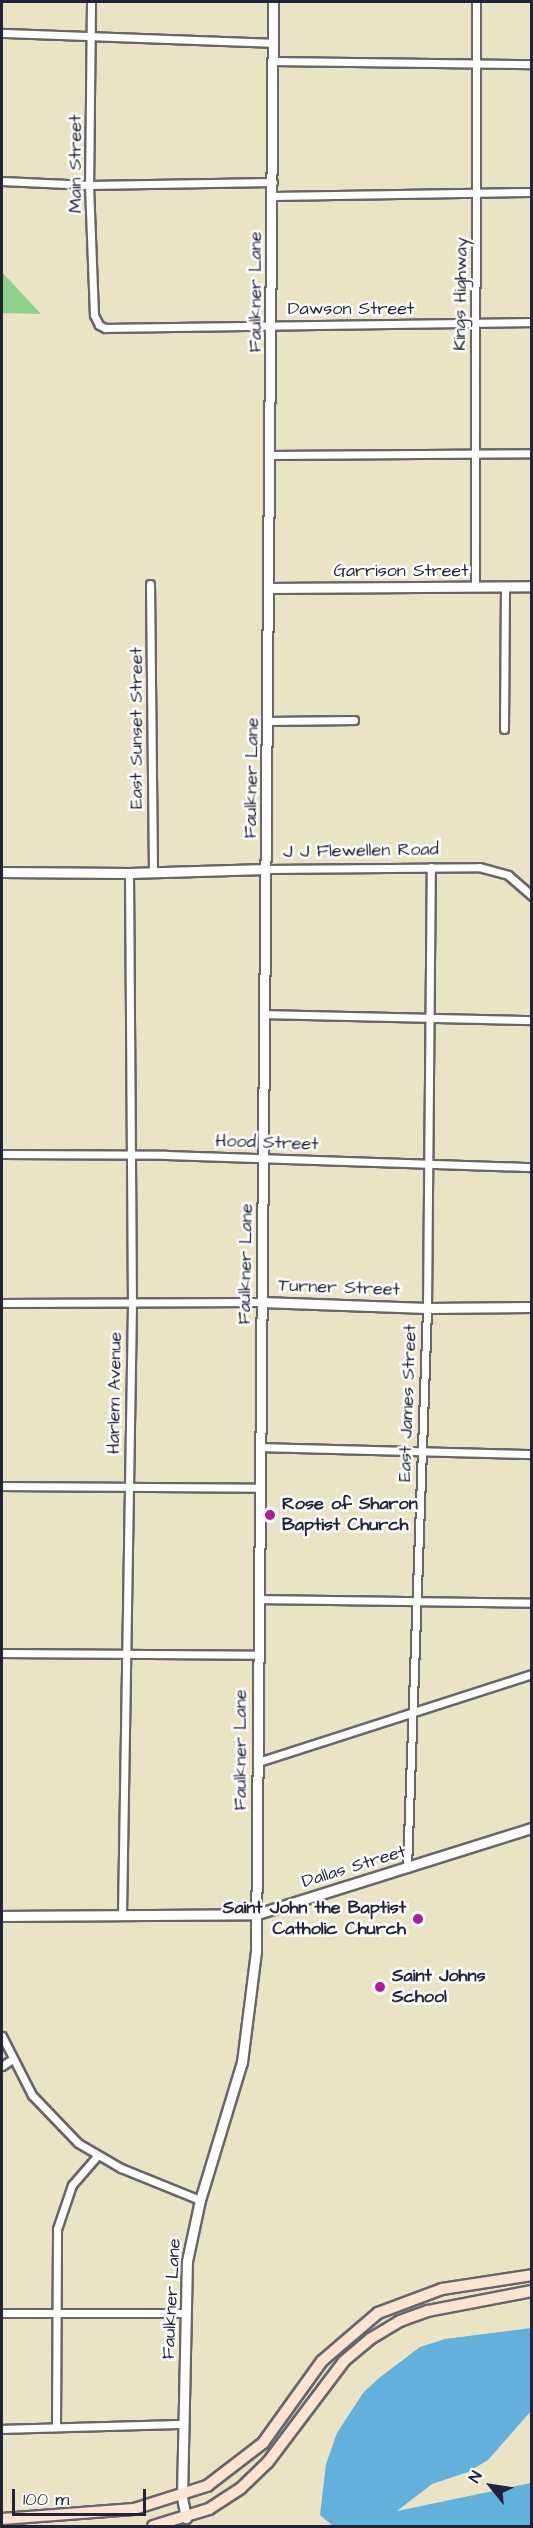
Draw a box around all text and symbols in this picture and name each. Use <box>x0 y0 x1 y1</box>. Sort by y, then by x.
street label: Main Street <box>65 115 87 213</box>
street label: Faulkner Lane <box>245 232 267 352</box>
street label: Kings Highway <box>449 237 473 351</box>
street label: Dawson Street <box>288 298 414 320</box>
street label: Garrison Street <box>333 560 469 582</box>
street label: East Sunset Street <box>126 647 148 809</box>
street label: Faulkner Lane <box>240 717 264 839</box>
street label: J J Flewellen Road <box>283 839 439 863</box>
street label: Hood Street <box>215 1130 319 1156</box>
street label: Faulkner Lane <box>234 1203 258 1325</box>
street label: Turner Street <box>278 1275 400 1301</box>
street label: East James Street <box>394 1324 422 1482</box>
street label: Harlem Avenue <box>103 1332 127 1454</box>
place label: Rose of Sharon Baptist Church <box>282 1494 418 1537</box>
marker: Rose of Sharon Baptist Church <box>263 1508 277 1522</box>
street label: Faulkner Lane <box>230 1690 252 1810</box>
street label: Dallas Street <box>299 1841 409 1893</box>
place label: Saint John the Baptist Catholic Church <box>223 1898 406 1940</box>
marker: Saint John the Baptist Catholic Church <box>411 1912 425 1926</box>
place label: Saint Johns School <box>392 1966 486 2008</box>
marker: Saint Johns School <box>373 1980 387 1994</box>
street label: Faulkner Lane <box>158 2238 186 2360</box>
north arrow <box>461 2456 521 2516</box>
text: N <box>463 2467 487 2487</box>
scale bar <box>15 2477 148 2515</box>
text: 100 m <box>23 2487 69 2512</box>

